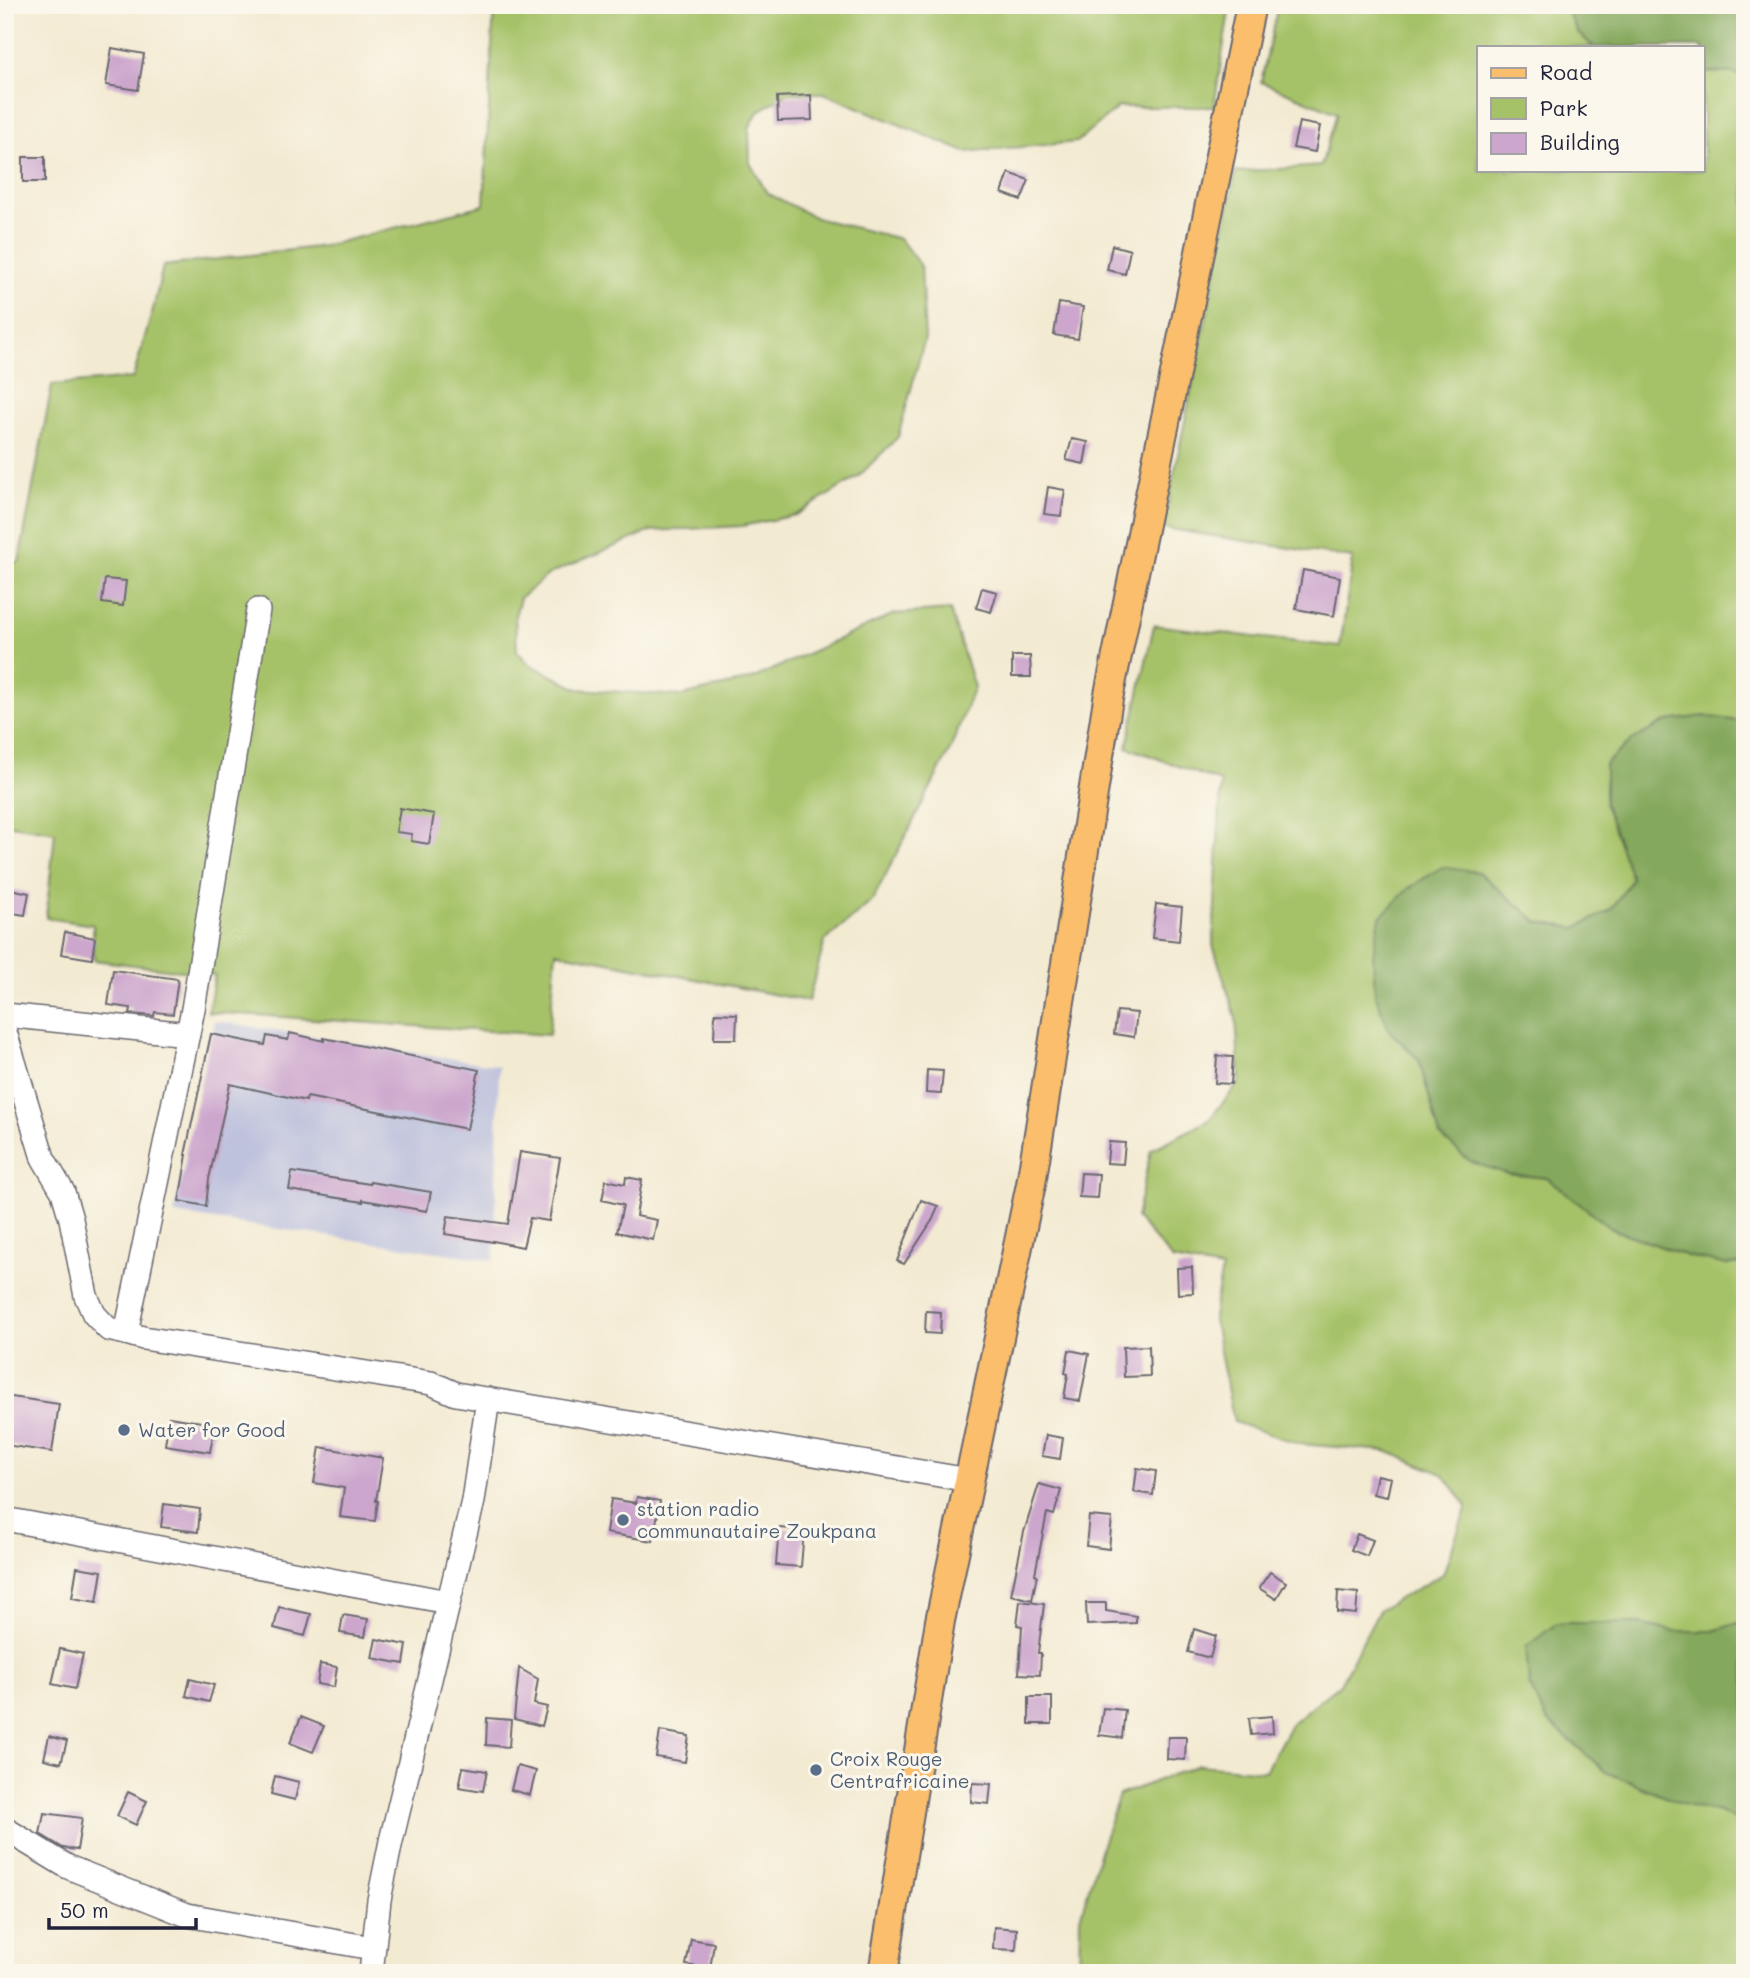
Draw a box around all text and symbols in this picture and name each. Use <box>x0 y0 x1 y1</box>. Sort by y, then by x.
legend <box>1477 46 1704 172</box>
text: Road <box>1540 58 1592 85</box>
text: Park <box>1540 94 1588 121</box>
text: Building <box>1540 128 1620 155</box>
place label: Water for Good <box>138 1417 285 1442</box>
marker: Water for Good <box>116 1422 132 1438</box>
place label: station radio communautaire Zoukpana <box>637 1496 877 1543</box>
marker: station radio communautaire Zoukpana <box>615 1512 631 1528</box>
place label: Croix Rouge Centrafricaine <box>830 1746 969 1793</box>
marker: Croix Rouge Centrafricaine <box>808 1762 824 1778</box>
scale bar <box>49 1887 196 1931</box>
text: 50 m <box>60 1896 109 1923</box>

